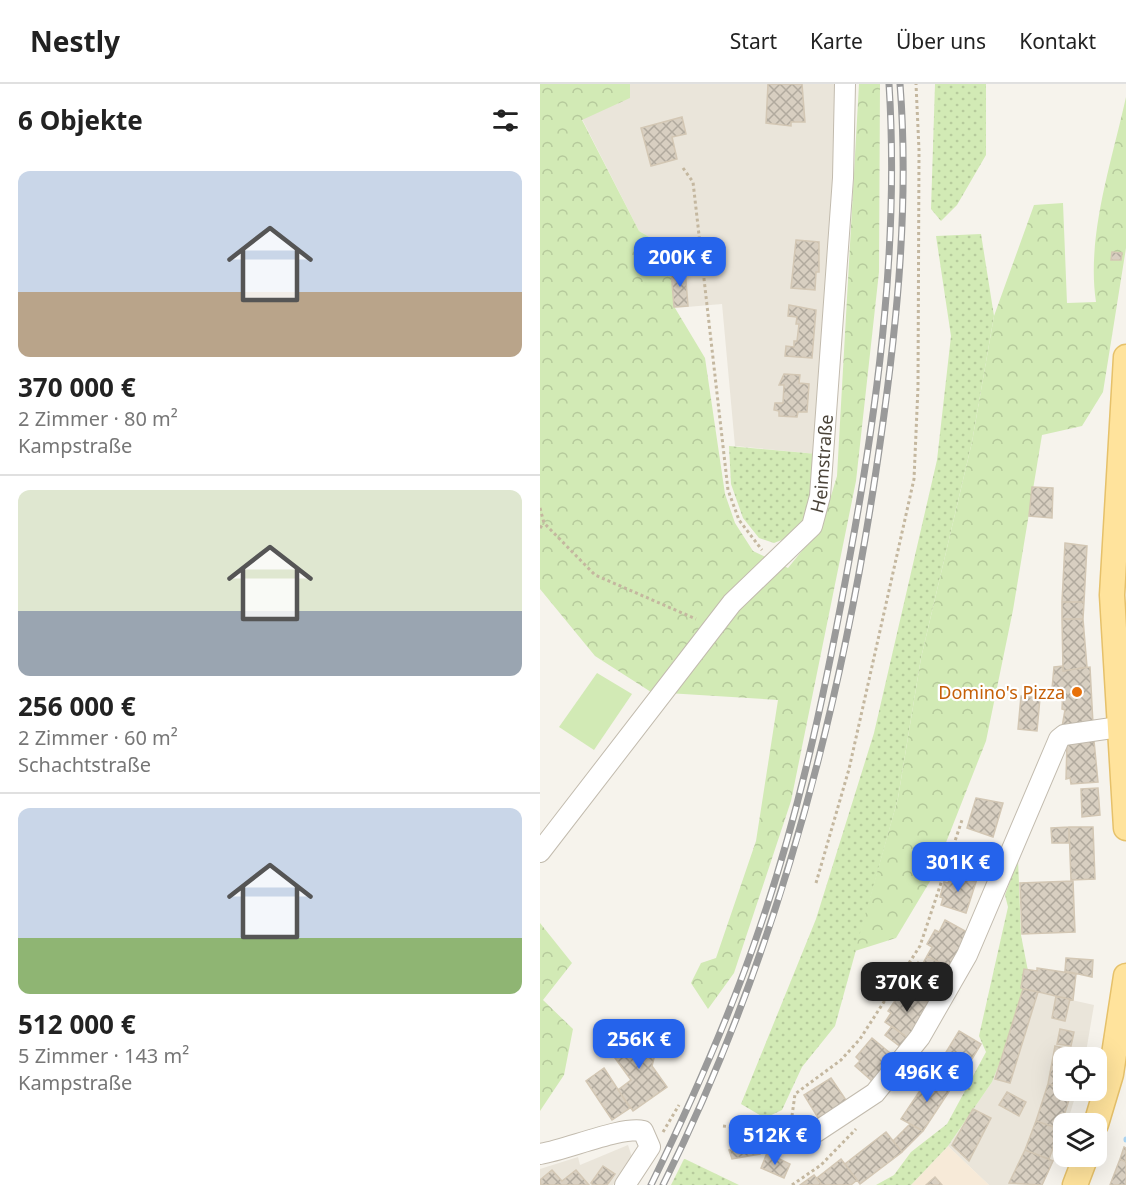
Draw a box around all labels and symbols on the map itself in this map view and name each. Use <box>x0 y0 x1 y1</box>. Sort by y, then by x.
pin: 200K € <box>631 237 729 288</box>
street label: Heimstraße <box>804 413 838 515</box>
place label: Domino's Pizza <box>938 680 1065 704</box>
marker: Domino's Pizza <box>1070 685 1084 699</box>
pin: 301K € <box>909 842 1007 893</box>
pin: 370K € <box>858 962 956 1013</box>
pin: 256K € <box>590 1019 688 1070</box>
pin: 496K € <box>878 1052 976 1103</box>
pin: 512K € <box>726 1115 824 1166</box>

